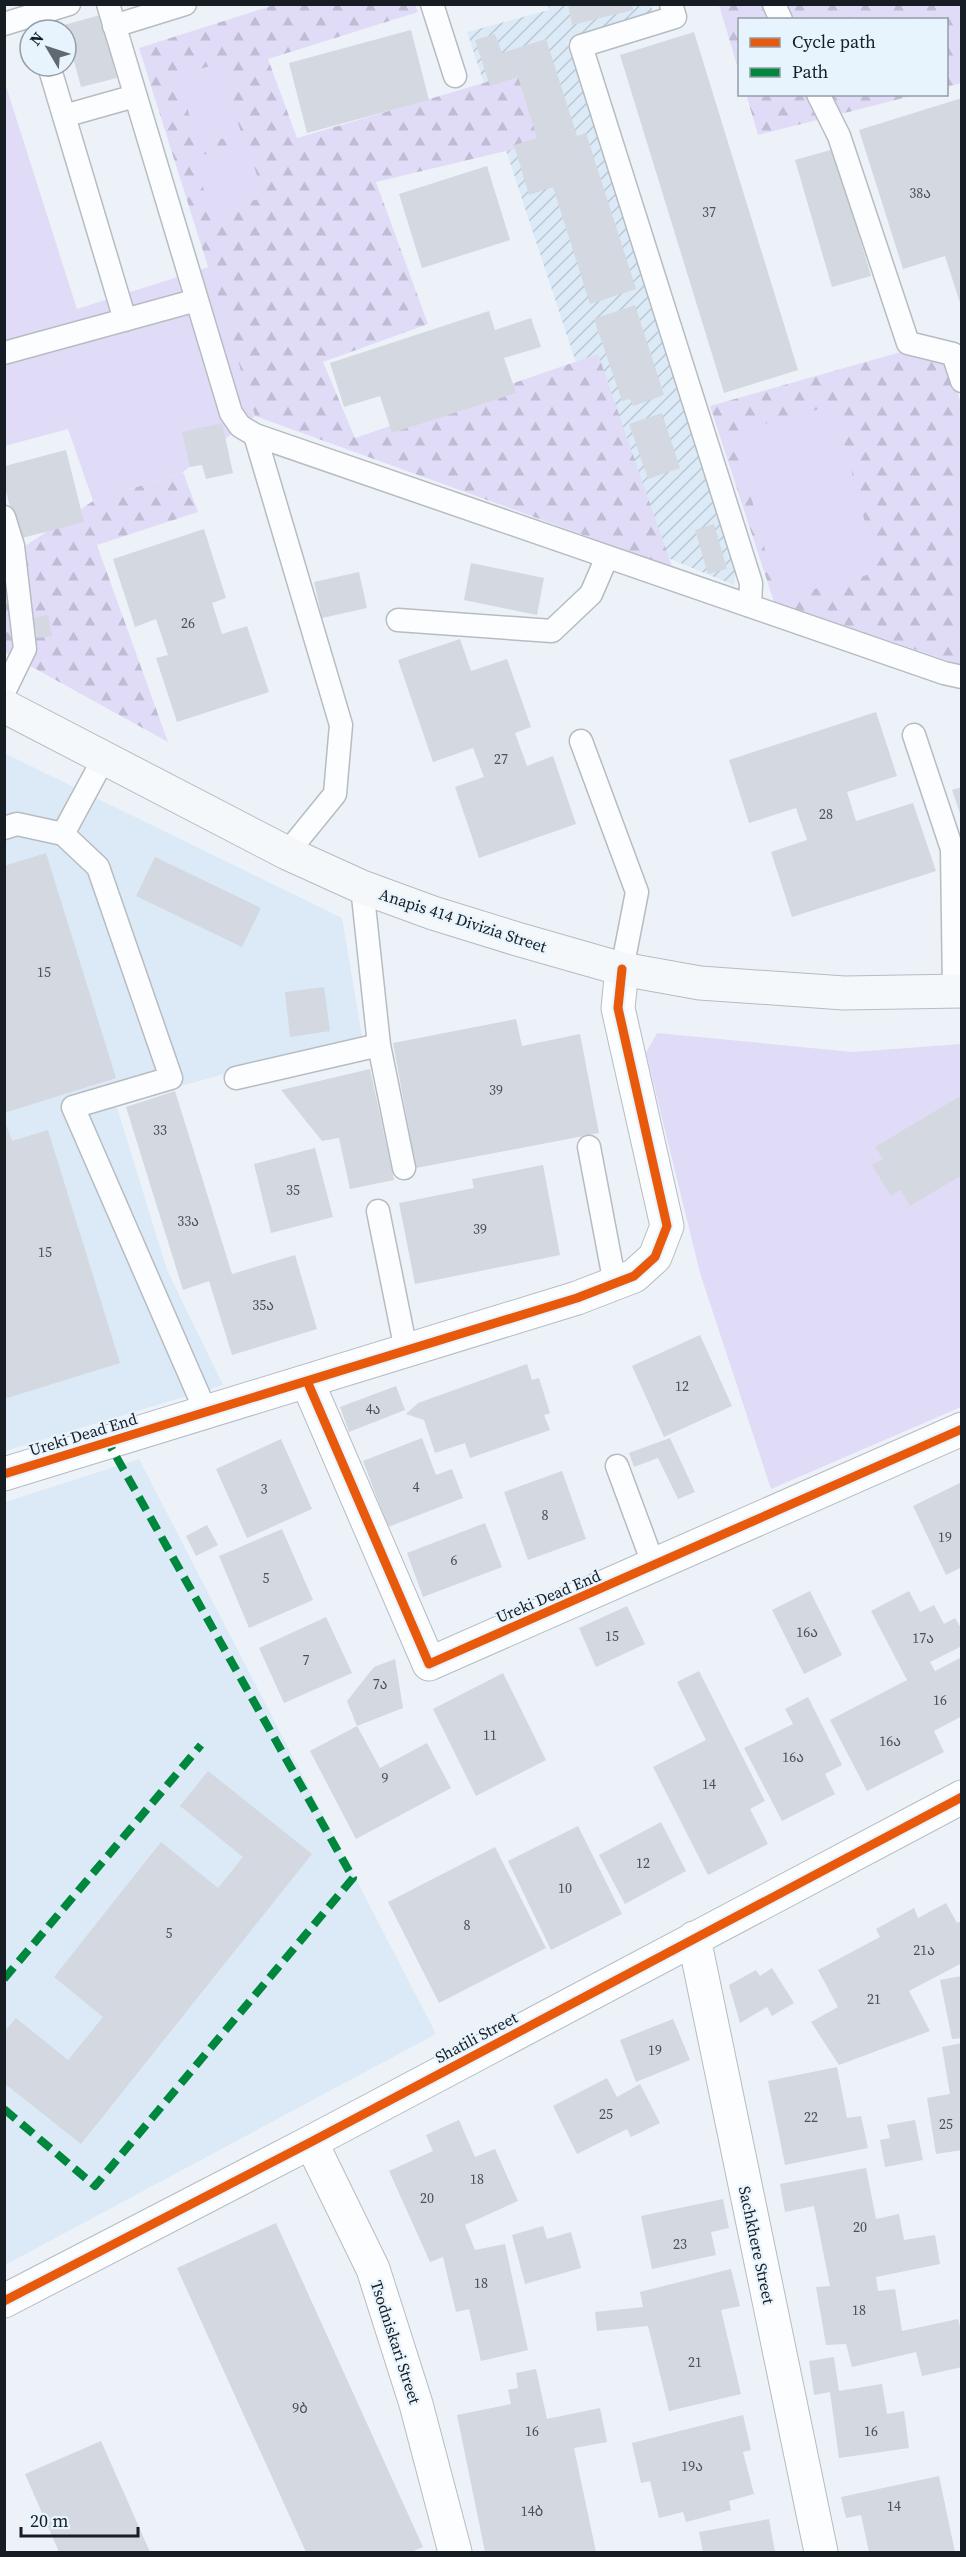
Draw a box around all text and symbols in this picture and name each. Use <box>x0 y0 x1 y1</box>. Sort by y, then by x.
north arrow <box>18 18 78 78</box>
legend <box>738 18 948 96</box>
text: N <box>24 27 49 50</box>
text: Cycle path <box>792 29 876 54</box>
text: Path <box>792 59 829 84</box>
house number: 38ა <box>909 183 931 203</box>
house number: 37 <box>702 202 716 222</box>
house number: 26 <box>181 613 195 633</box>
house number: 27 <box>494 749 508 769</box>
house number: 28 <box>819 804 833 824</box>
street label: Anapis 414 Divizia Street <box>377 883 550 958</box>
house number: 15 <box>37 962 51 982</box>
house number: 39 <box>489 1080 503 1100</box>
house number: 33 <box>153 1120 167 1140</box>
house number: 35 <box>286 1180 300 1200</box>
house number: 33ა <box>177 1211 199 1231</box>
house number: 39 <box>473 1219 487 1239</box>
house number: 15 <box>38 1242 52 1262</box>
house number: 35ა <box>252 1295 274 1315</box>
house number: 12 <box>675 1376 689 1396</box>
house number: 4ა <box>366 1399 380 1419</box>
street label: Ureki Dead End <box>26 1407 140 1461</box>
house number: 4 <box>413 1477 420 1497</box>
house number: 3 <box>261 1479 268 1499</box>
house number: 8 <box>542 1505 549 1525</box>
house number: 19 <box>938 1527 952 1547</box>
house number: 6 <box>451 1550 458 1570</box>
street label: Ureki Dead End <box>492 1564 604 1628</box>
house number: 5 <box>263 1568 270 1588</box>
house number: 16ა <box>796 1622 818 1642</box>
house number: 15 <box>605 1626 619 1646</box>
house number: 17ა <box>912 1628 934 1648</box>
house number: 7 <box>303 1650 310 1670</box>
house number: 7ა <box>373 1674 387 1694</box>
house number: 16 <box>933 1690 947 1710</box>
house number: 11 <box>483 1725 497 1745</box>
house number: 16ა <box>879 1731 901 1751</box>
house number: 16ა <box>782 1747 804 1767</box>
house number: 9 <box>382 1768 389 1788</box>
house number: 14 <box>702 1774 716 1794</box>
house number: 12 <box>636 1853 650 1873</box>
house number: 10 <box>558 1878 572 1898</box>
house number: 8 <box>464 1915 471 1935</box>
house number: 5 <box>166 1923 173 1943</box>
house number: 21ა <box>913 1940 935 1960</box>
house number: 21 <box>867 1989 881 2009</box>
street label: Shatili Street <box>431 2006 522 2068</box>
house number: 19 <box>648 2040 662 2060</box>
house number: 25 <box>599 2104 613 2124</box>
house number: 22 <box>804 2107 818 2127</box>
house number: 25 <box>939 2114 953 2134</box>
house number: 18 <box>470 2169 484 2189</box>
street label: Sachkhere Street <box>734 2184 780 2307</box>
house number: 20 <box>420 2188 434 2208</box>
house number: 20 <box>853 2217 867 2237</box>
house number: 23 <box>673 2234 687 2254</box>
house number: 18 <box>474 2273 488 2293</box>
street label: Tsodniskari Street <box>366 2278 427 2407</box>
house number: 18 <box>852 2300 866 2320</box>
house number: 21 <box>688 2352 702 2372</box>
house number: 9ბ <box>292 2398 308 2418</box>
house number: 16 <box>525 2421 539 2441</box>
house number: 16 <box>864 2421 878 2441</box>
house number: 19ა <box>681 2456 703 2476</box>
house number: 14 <box>887 2496 901 2516</box>
scale bar <box>21 2500 138 2538</box>
house number: 14ბ <box>521 2501 543 2521</box>
text: 20 m <box>30 2508 68 2533</box>

